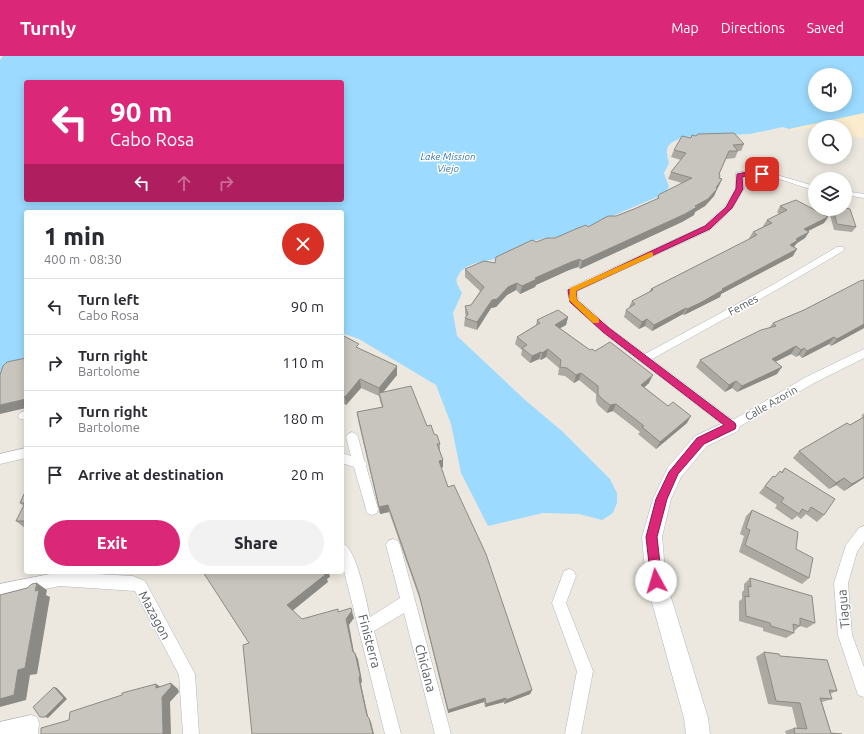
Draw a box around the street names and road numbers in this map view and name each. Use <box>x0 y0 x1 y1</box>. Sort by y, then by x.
street label: Femes <box>726 292 760 318</box>
street label: Calle Azorin <box>743 383 799 423</box>
street label: Mazagon <box>136 588 174 642</box>
street label: Tiagua <box>834 589 852 629</box>
street label: Finisterra <box>356 613 384 669</box>
street label: Chiclana <box>413 643 439 693</box>

